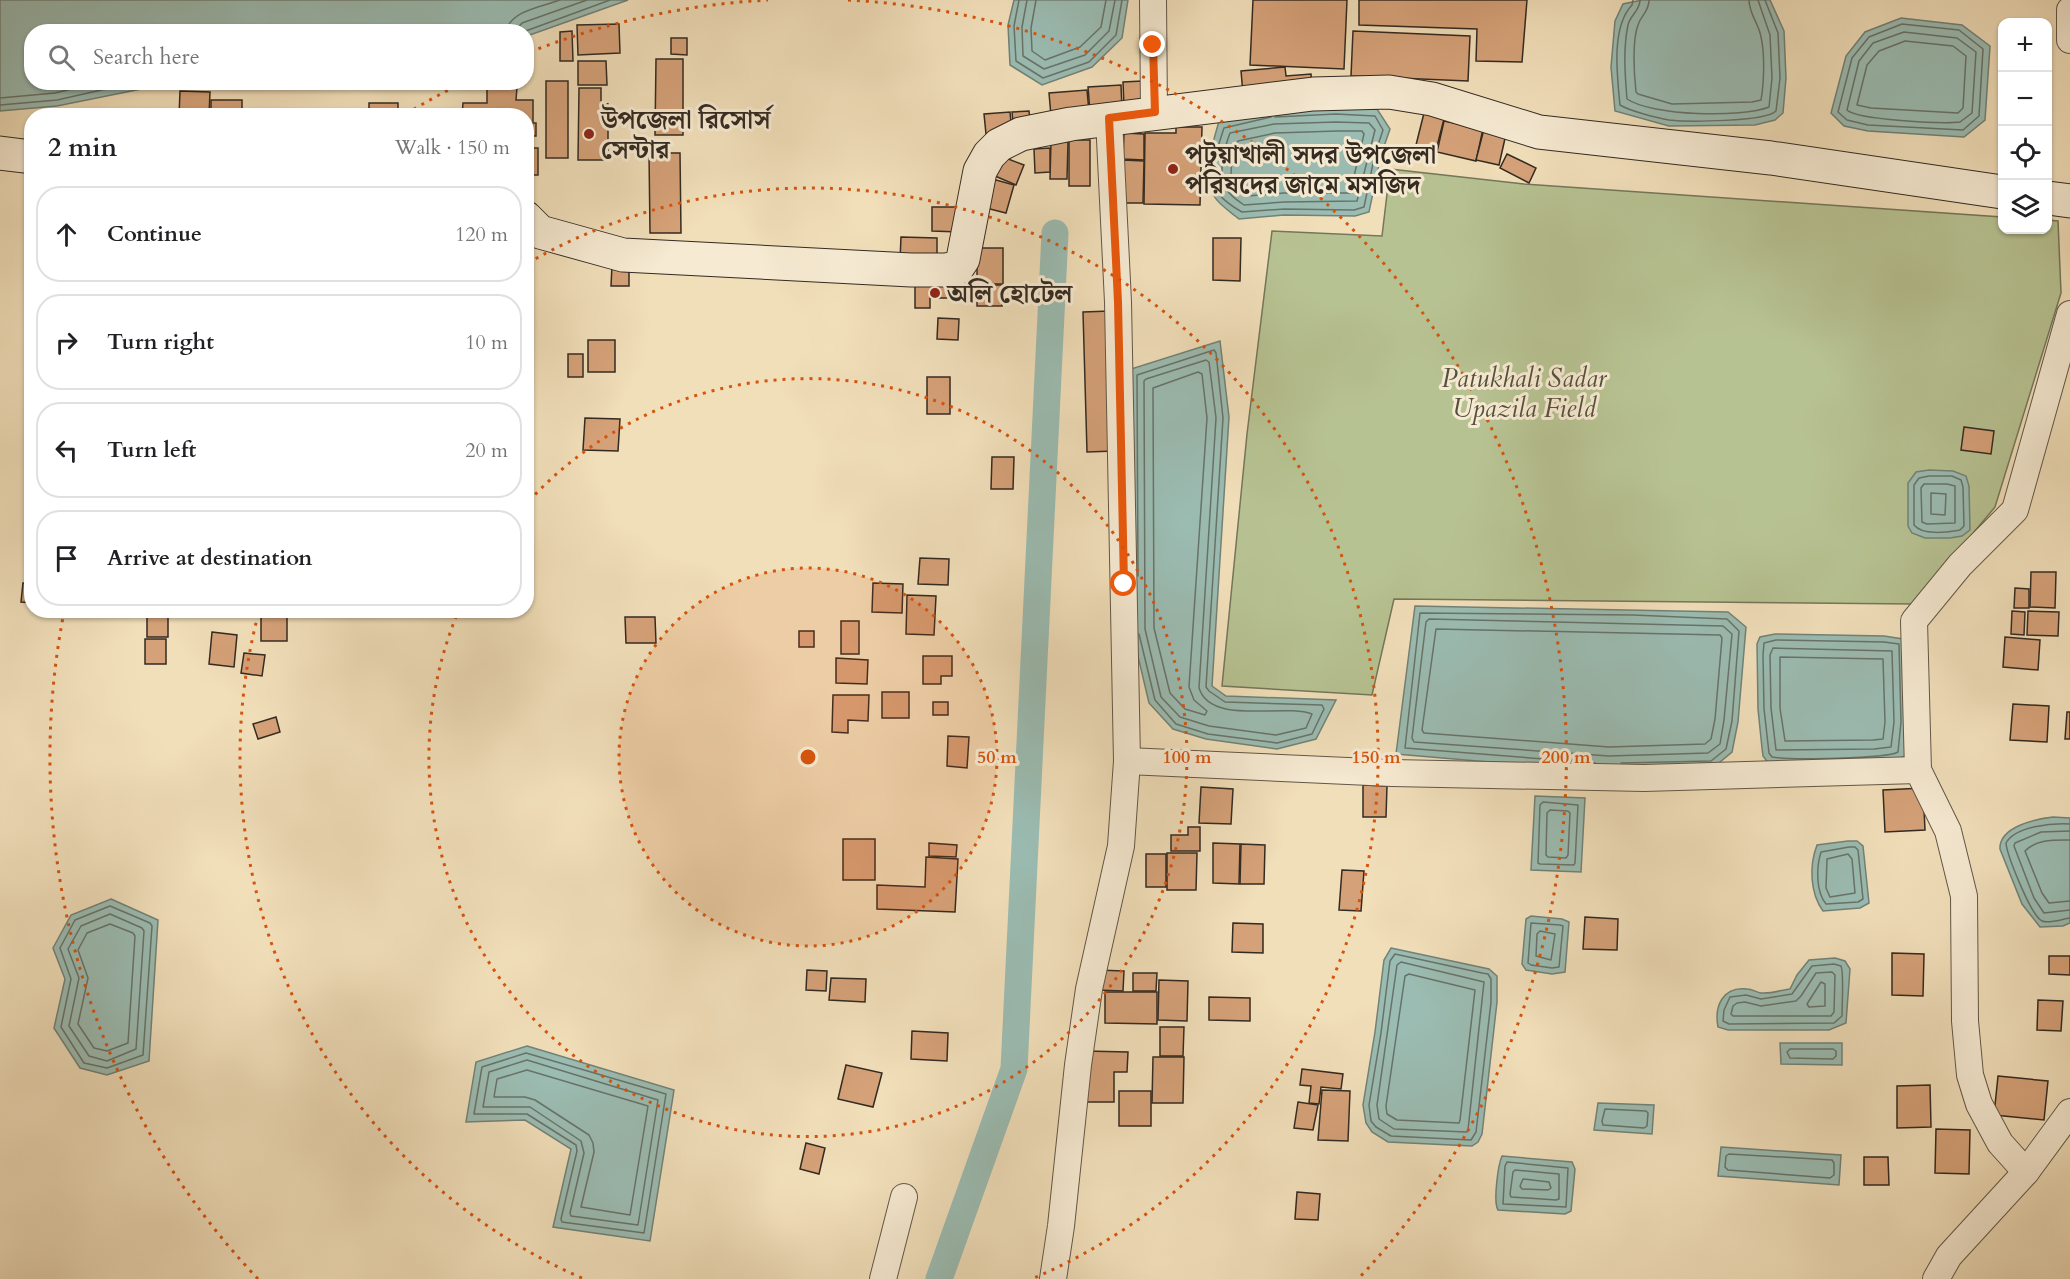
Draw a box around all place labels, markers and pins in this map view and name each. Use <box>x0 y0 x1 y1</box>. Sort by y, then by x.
place label: উপজেলা রিসোর্স সেন্টার <box>600 102 774 167</box>
marker: উপজেলা রিসোর্স সেন্টার <box>582 127 596 141</box>
place label: পটুয়াখালী সদর উপজেলা পরিষদের জামে মসজিদ <box>1185 137 1436 202</box>
marker: পটুয়াখালী সদর উপজেলা পরিষদের জামে মসজিদ <box>1166 162 1180 176</box>
place label: অলি হোটেল <box>946 276 1074 311</box>
marker: অলি হোটেল <box>928 286 942 300</box>
centre of rings <box>798 747 818 767</box>

